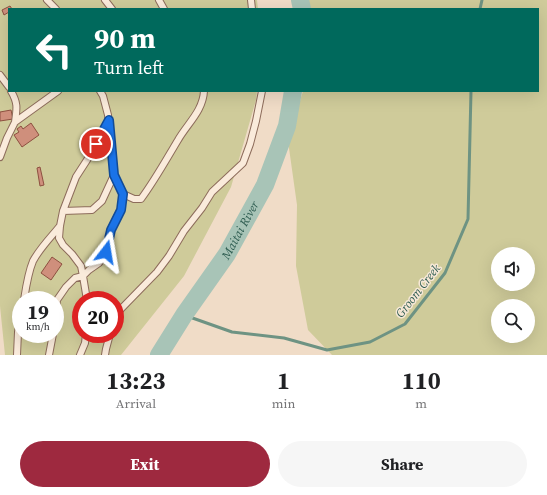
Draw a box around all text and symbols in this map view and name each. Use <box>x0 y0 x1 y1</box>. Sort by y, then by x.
text: 90 m <box>94 19 156 57</box>
icon: left <box>28 24 80 76</box>
text: Turn left <box>94 55 164 80</box>
pin <box>79 127 113 161</box>
icon: arrive <box>85 133 107 155</box>
water label: Maitai River <box>217 197 263 263</box>
position arrow <box>85 231 127 273</box>
map controls <box>491 247 535 343</box>
button: sound <box>491 247 535 291</box>
water label: Groom Creek <box>392 261 444 321</box>
speed limit sign: 20 <box>72 291 124 343</box>
text: 19 <box>27 298 49 326</box>
button: search <box>491 299 535 343</box>
text: km/h <box>26 320 50 333</box>
text: 13:23 <box>106 364 166 397</box>
text: 1 <box>277 364 290 397</box>
text: 110 <box>402 364 441 397</box>
text: Arrival <box>116 395 156 412</box>
text: min <box>272 395 295 412</box>
text: m <box>415 395 427 412</box>
button: Exit <box>20 441 270 487</box>
button: Share <box>278 441 527 487</box>

